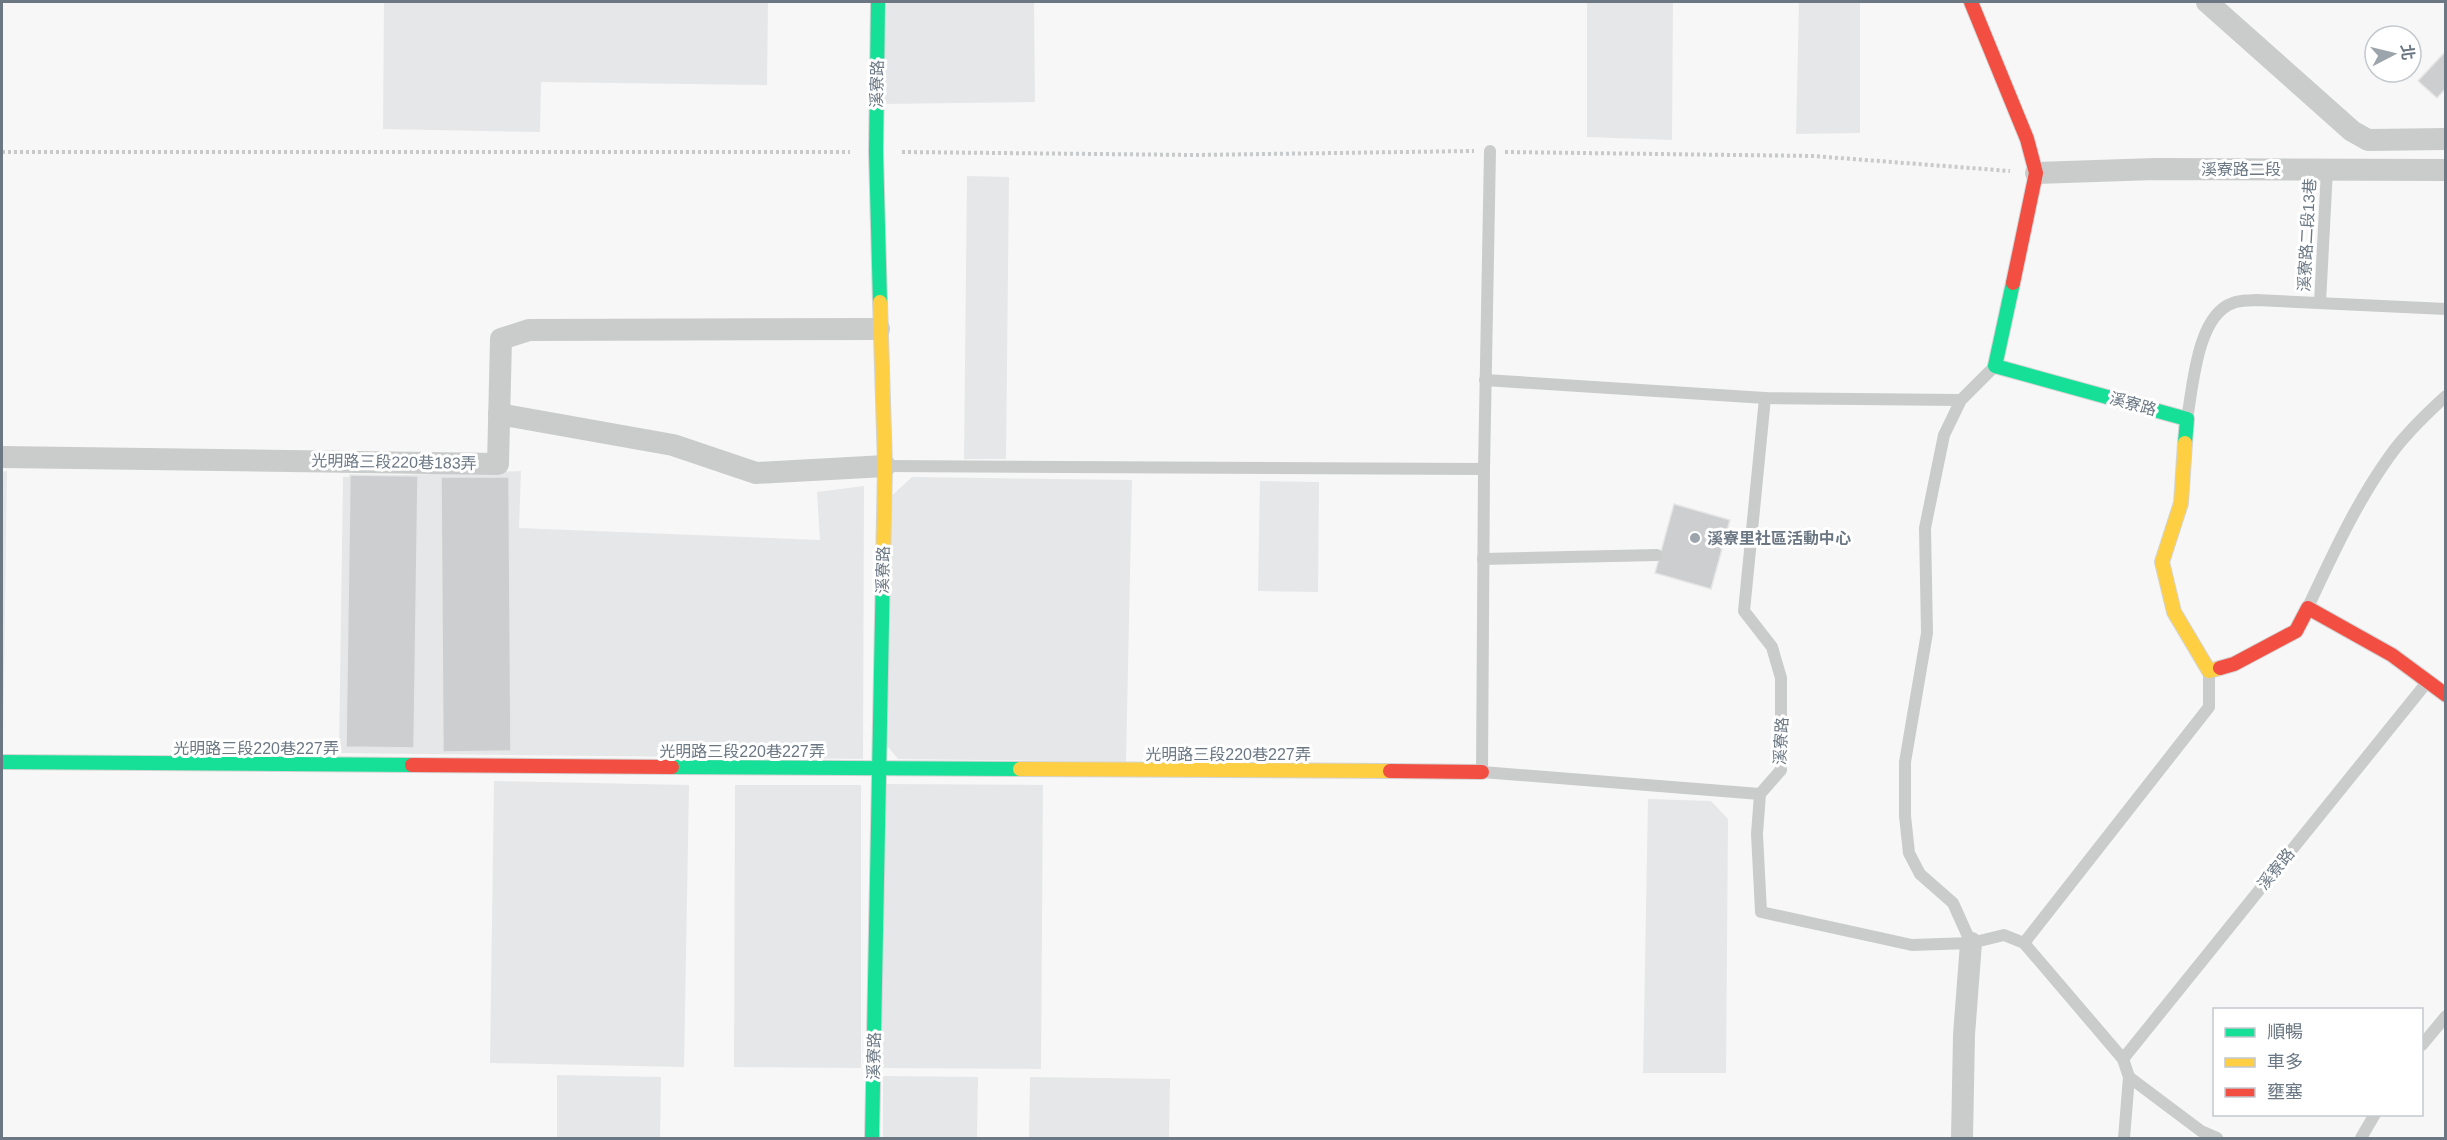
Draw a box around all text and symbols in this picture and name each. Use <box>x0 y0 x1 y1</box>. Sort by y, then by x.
north arrow <box>2363 24 2423 84</box>
text: 北 <box>2398 43 2417 61</box>
street label: 溪寮路 <box>868 60 886 108</box>
street label: 溪寮路二段 <box>2201 161 2281 178</box>
street label: 溪寮路二段13巷 <box>2296 178 2318 292</box>
street label: 溪寮路 <box>2108 390 2158 418</box>
street label: 光明路三段220巷183弄 <box>311 452 477 472</box>
place label: 溪寮里社區活動中心 <box>1707 529 1851 547</box>
marker: 溪寮里社區活動中心 <box>1688 531 1702 545</box>
street label: 溪寮路 <box>874 546 892 594</box>
street label: 溪寮路 <box>1771 717 1791 765</box>
street label: 光明路三段220巷227弄 <box>173 740 339 757</box>
street label: 光明路三段220巷227弄 <box>659 743 825 760</box>
street label: 光明路三段220巷227弄 <box>1145 746 1311 763</box>
street label: 溪寮路 <box>2254 845 2298 893</box>
legend <box>2213 1008 2423 1116</box>
text: 順暢 <box>2267 1022 2303 1042</box>
street label: 溪寮路 <box>865 1032 883 1080</box>
text: 車多 <box>2267 1052 2303 1072</box>
text: 壅塞 <box>2267 1082 2303 1102</box>

